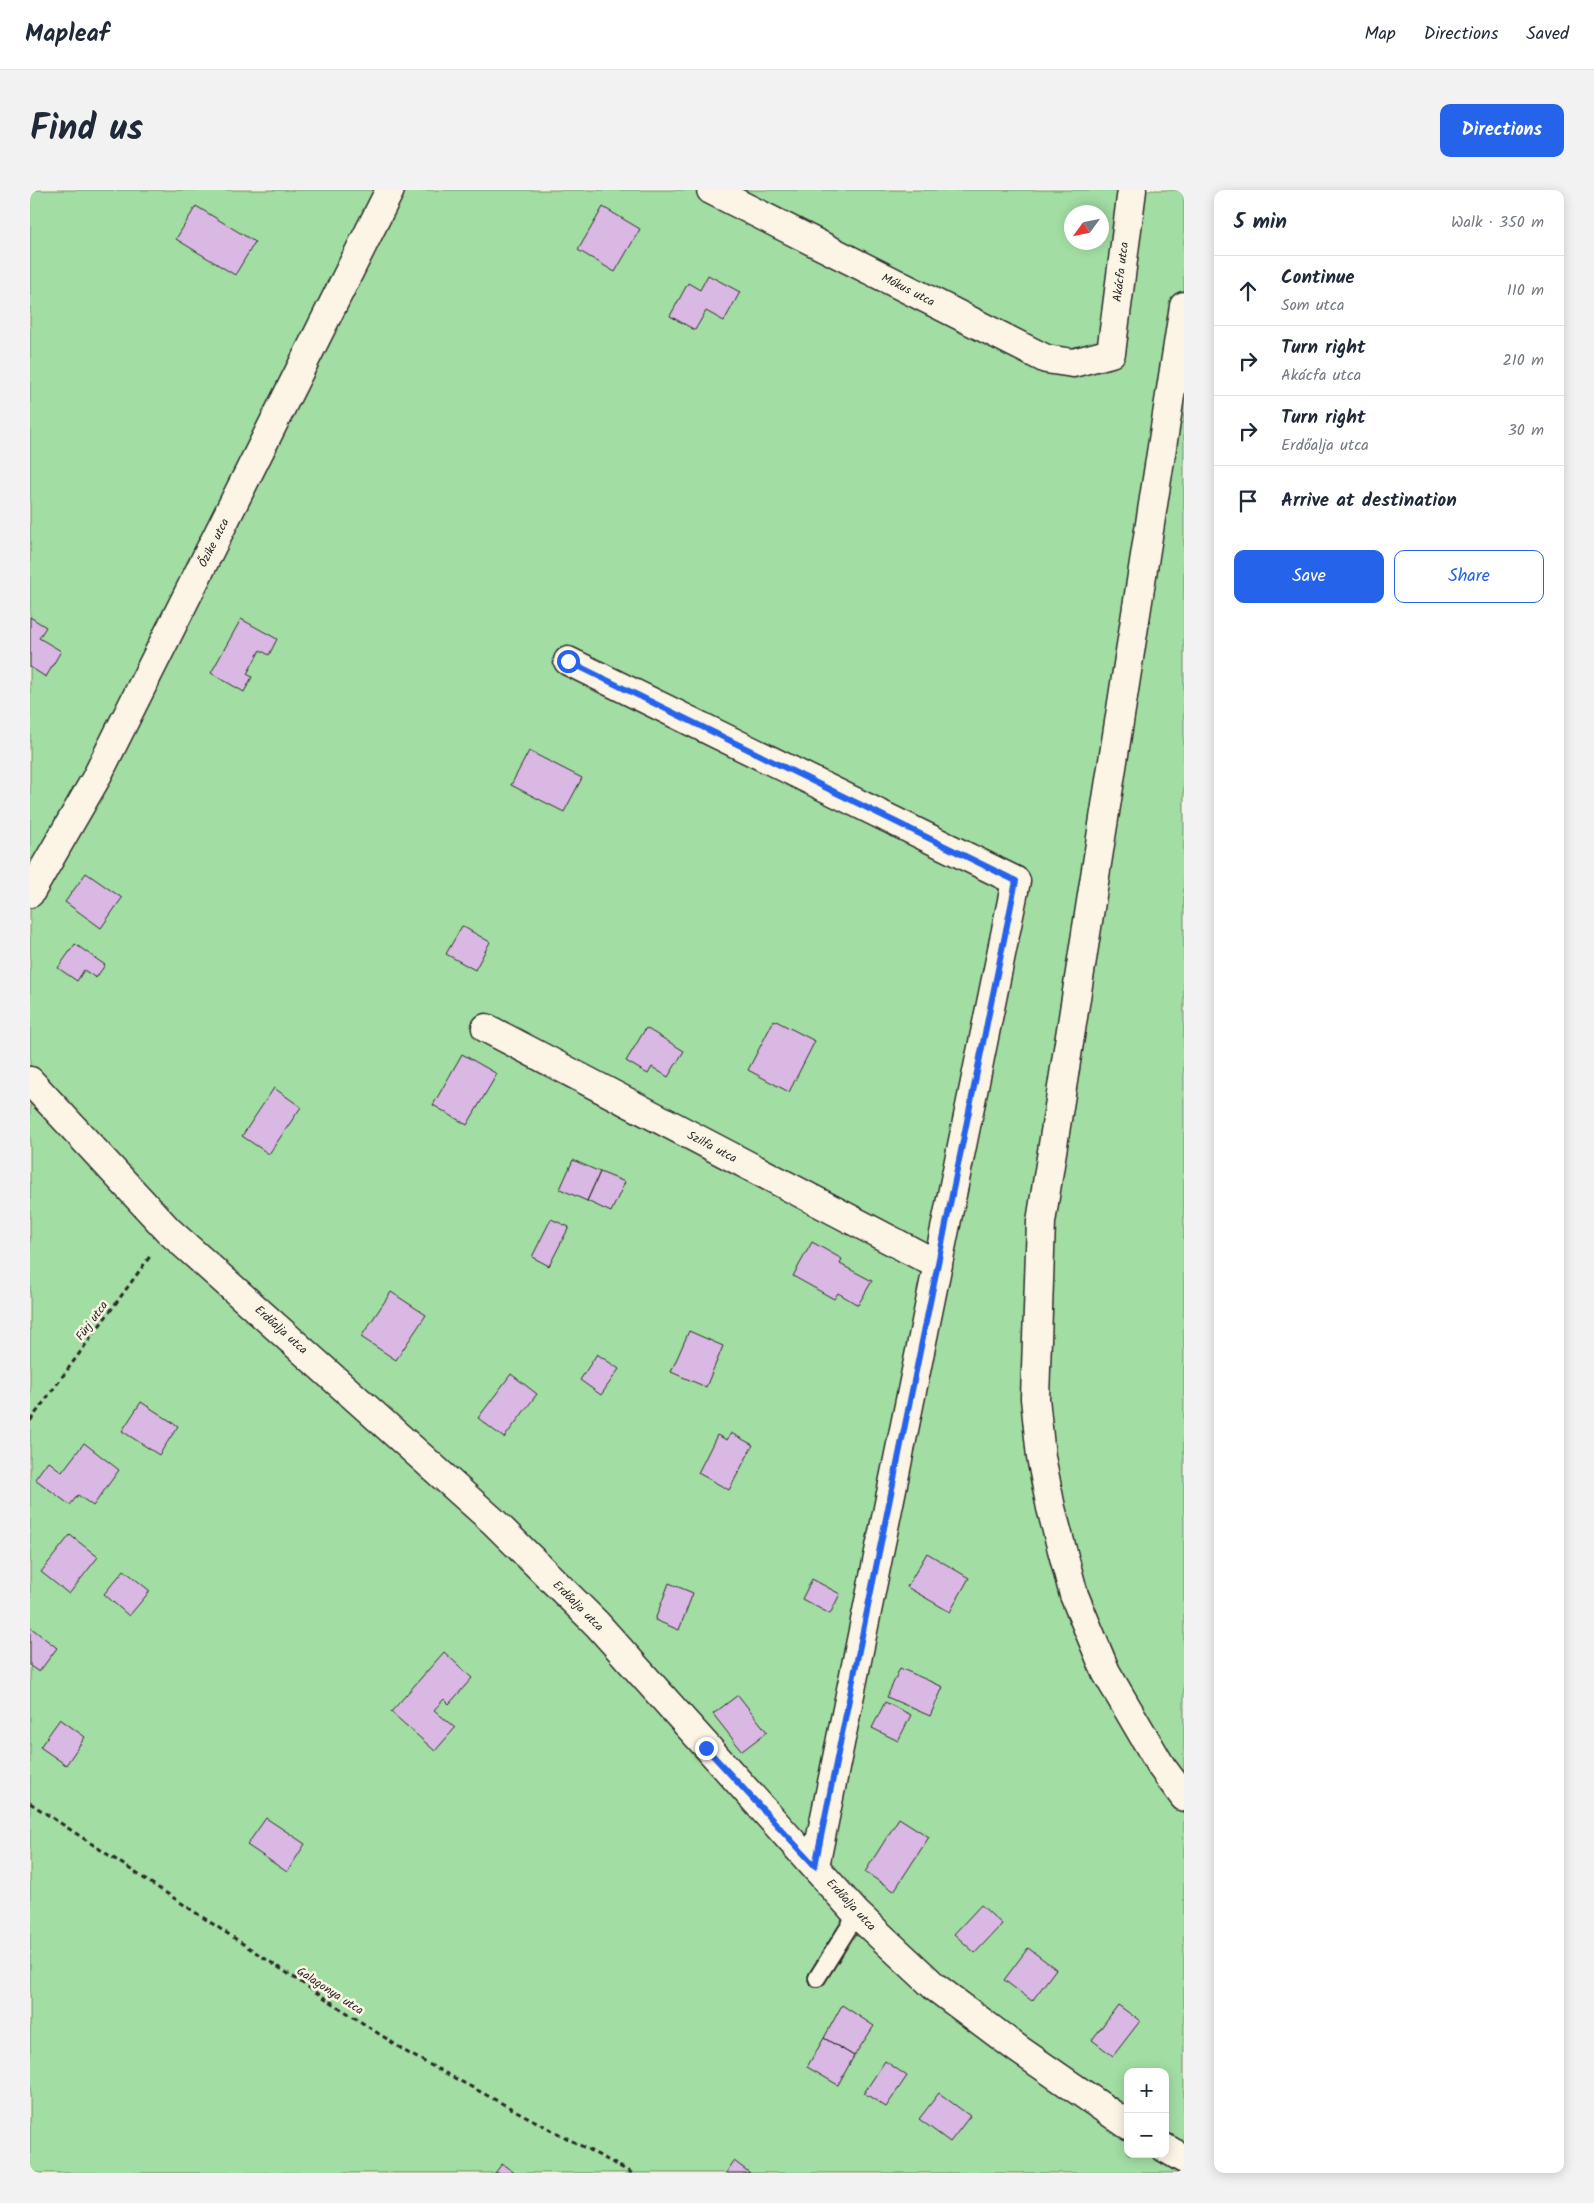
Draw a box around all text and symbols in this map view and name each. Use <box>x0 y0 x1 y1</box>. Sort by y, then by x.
text: Mapleaf <box>25 15 109 54</box>
text: Map <box>1364 20 1396 49</box>
text: Directions <box>1424 20 1498 49</box>
text: Saved <box>1526 20 1569 49</box>
text: Find us <box>30 102 143 158</box>
button: Directions <box>1440 104 1564 157</box>
north arrow <box>1064 205 1109 250</box>
text: 5 min <box>1234 206 1287 239</box>
text: Walk · 350 m <box>1451 210 1544 235</box>
street label: Akácfa utca <box>1108 241 1134 303</box>
text: Continue <box>1281 263 1354 293</box>
street label: Mókus utca <box>878 268 938 312</box>
icon: ahead <box>1234 277 1262 305</box>
text: 110 m <box>1507 278 1544 303</box>
text: Som utca <box>1281 293 1344 318</box>
text: Turn right <box>1281 333 1366 363</box>
icon: right <box>1234 347 1262 375</box>
text: 210 m <box>1503 348 1544 373</box>
text: Akácfa utca <box>1281 363 1361 388</box>
text: Turn right <box>1281 403 1366 433</box>
icon: right <box>1234 417 1262 445</box>
text: 30 m <box>1508 418 1544 443</box>
text: Erdőalja utca <box>1281 433 1369 458</box>
text: Arrive at destination <box>1281 486 1457 516</box>
icon: arrive <box>1234 487 1262 515</box>
street label: Őzike utca <box>194 515 235 571</box>
button: Save <box>1234 550 1384 603</box>
button: Share <box>1394 550 1544 603</box>
route start <box>557 650 580 673</box>
street label: Szilfa utca <box>684 1126 741 1168</box>
street label: Fürj utca <box>71 1297 113 1345</box>
street label: Erdőalja utca <box>250 1301 312 1359</box>
street label: Erdőalja utca <box>548 1576 608 1636</box>
route end <box>695 1737 718 1760</box>
street label: Erdőalja utca <box>822 1874 881 1936</box>
street label: Galagonya utca <box>293 1962 368 2020</box>
map controls <box>1124 2068 1169 2158</box>
button: + <box>1124 2068 1169 2113</box>
button: − <box>1124 2113 1169 2158</box>

